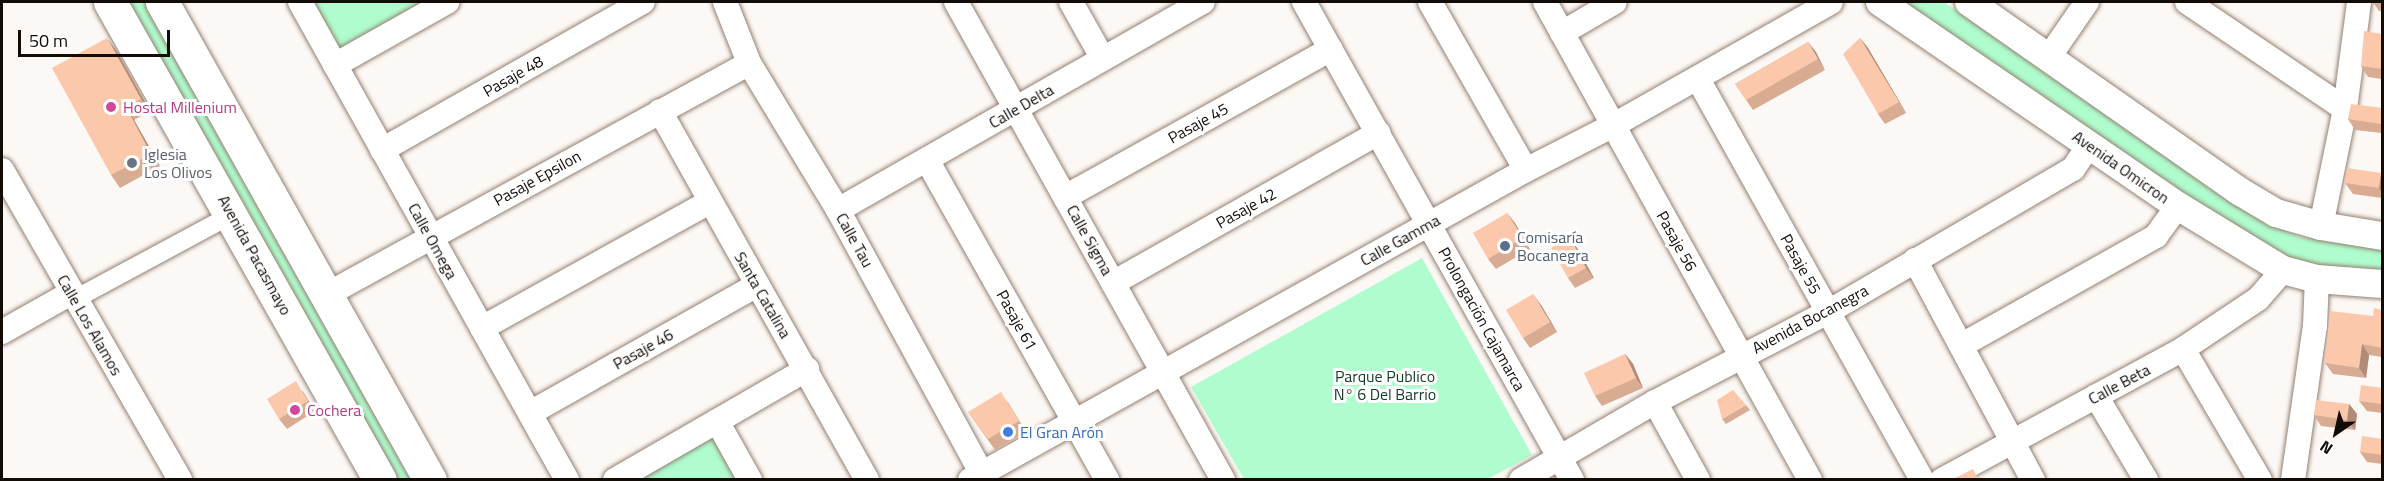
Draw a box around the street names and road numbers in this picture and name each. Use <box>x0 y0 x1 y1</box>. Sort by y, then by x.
street label: Pasaje 48 <box>480 51 546 101</box>
street label: Calle Delta <box>985 80 1057 132</box>
street label: Pasaje 45 <box>1165 99 1231 147</box>
street label: Avenida Omicron <box>2069 126 2173 208</box>
street label: Pasaje Epsilon <box>490 146 584 210</box>
street label: Pasaje 42 <box>1213 184 1279 232</box>
street label: Avenida Pacasmayo <box>214 192 296 318</box>
street label: Calle Omega <box>404 200 462 282</box>
street label: Calle Sigma <box>1063 201 1117 279</box>
street label: Pasaje 56 <box>1653 208 1701 274</box>
street label: Calle Tau <box>832 209 878 271</box>
street label: Calle Gamma <box>1357 210 1443 270</box>
street label: Pasaje 55 <box>1777 231 1825 297</box>
street label: Prolongación Cajamarca <box>1434 244 1530 394</box>
street label: Santa Catalina <box>731 248 795 342</box>
street label: Calle Los Alamos <box>53 271 127 379</box>
street label: Avenida Bocanegra <box>1749 280 1871 358</box>
street label: Pasaje 61 <box>993 287 1041 353</box>
street label: Pasaje 46 <box>610 325 676 373</box>
street label: Calle Beta <box>2085 360 2153 408</box>

